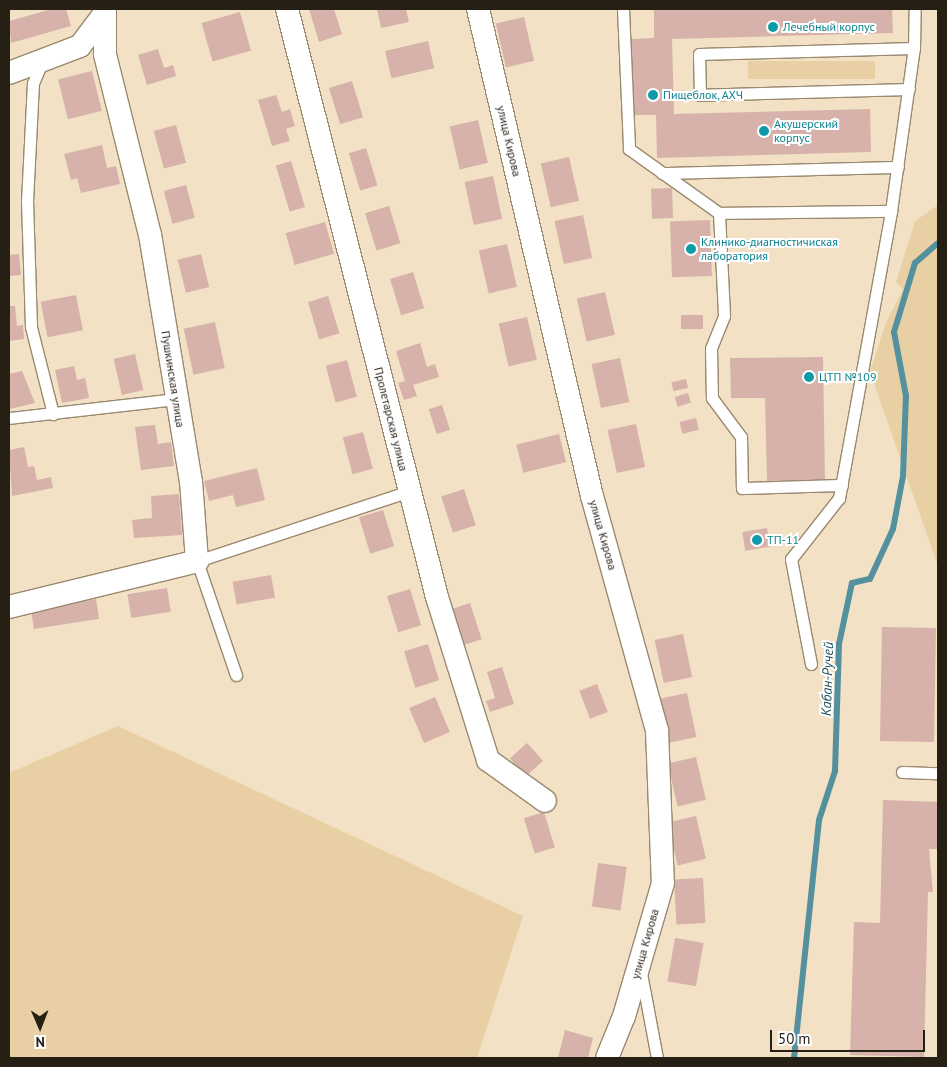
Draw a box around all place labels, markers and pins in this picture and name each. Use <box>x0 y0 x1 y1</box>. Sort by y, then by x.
place label: Лечебный корпус <box>783 20 875 34</box>
marker: Лечебный корпус <box>767 21 779 33</box>
place label: Пищеблок, АХЧ <box>663 88 744 102</box>
marker: Пищеблок, АХЧ <box>647 89 659 101</box>
place label: Акушерский корпус <box>774 117 838 145</box>
marker: Акушерский корпус <box>758 125 770 137</box>
place label: Клинико-диагностичиская лаборатория <box>701 235 838 263</box>
marker: Клинико-диагностичиская лаборатория <box>685 243 697 255</box>
place label: ЦТП №109 <box>819 370 876 384</box>
marker: ЦТП №109 <box>803 371 815 383</box>
place label: ТП-11 <box>767 533 799 547</box>
marker: ТП-11 <box>751 534 763 546</box>

